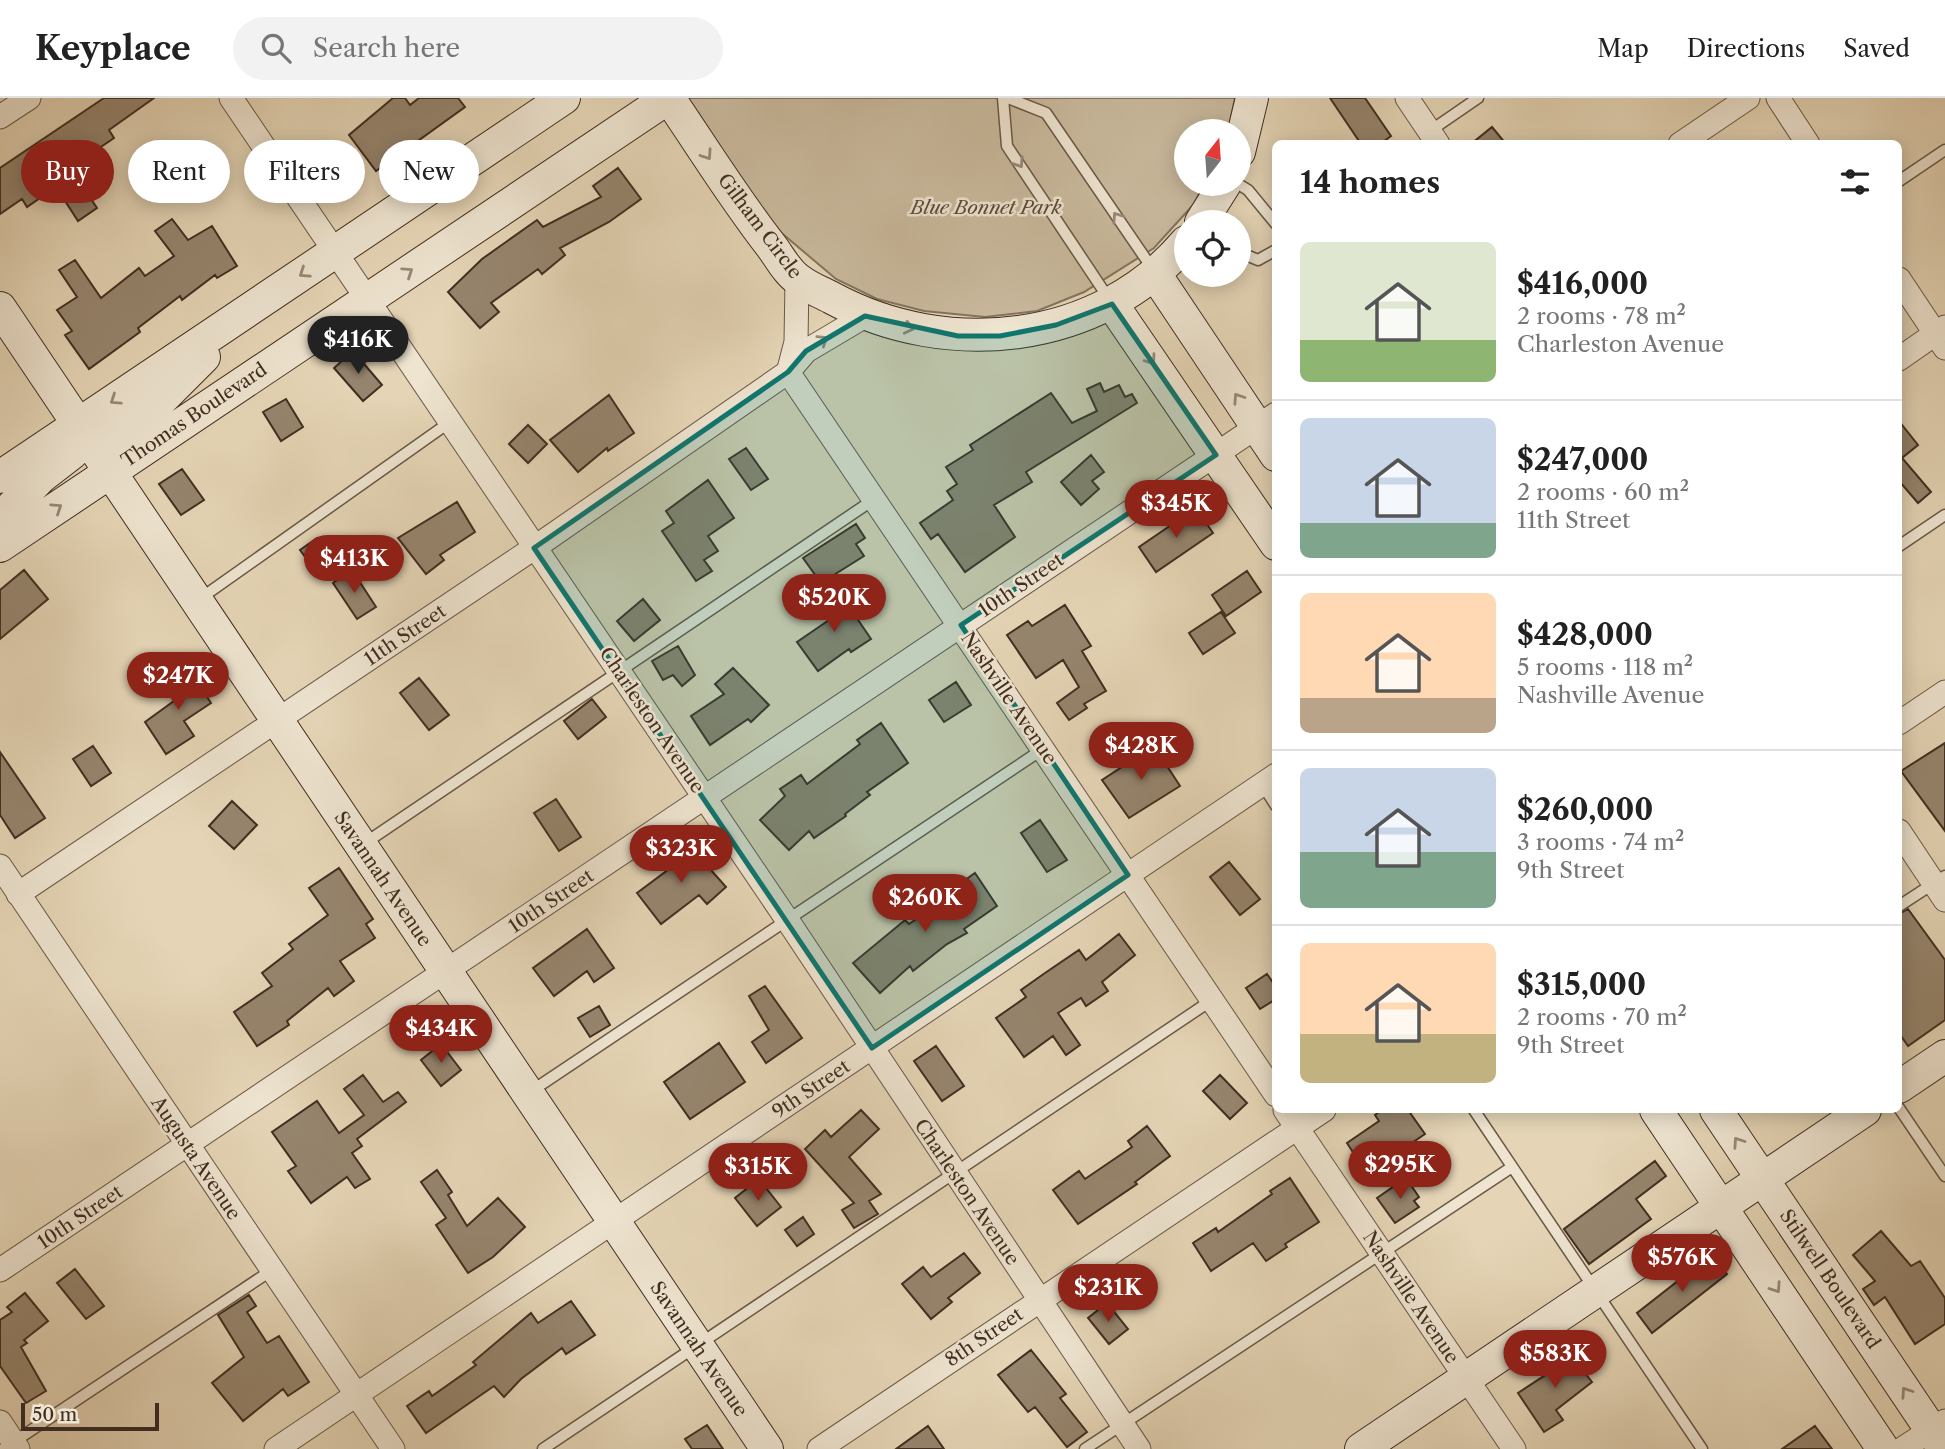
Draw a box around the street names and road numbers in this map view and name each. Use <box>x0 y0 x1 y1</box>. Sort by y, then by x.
street label: Gilham Circle <box>713 169 807 283</box>
street label: Thomas Boulevard <box>117 358 271 472</box>
street label: 10th Street <box>974 548 1068 622</box>
street label: 11th Street <box>360 599 450 671</box>
street label: Nashville Avenue <box>956 627 1062 769</box>
street label: Charleston Avenue <box>595 643 709 797</box>
street label: Savannah Avenue <box>329 807 437 951</box>
street label: 10th Street <box>504 864 598 938</box>
street label: 9th Street <box>768 1055 854 1123</box>
street label: Augusta Avenue <box>146 1091 246 1224</box>
street label: Charleston Avenue <box>910 1115 1024 1269</box>
street label: 10th Street <box>33 1180 127 1254</box>
street label: Stilwell Boulevard <box>1775 1205 1885 1353</box>
street label: Nashville Avenue <box>1358 1226 1464 1368</box>
street label: Savannah Avenue <box>645 1277 753 1421</box>
street label: 8th Street <box>941 1302 1027 1371</box>

